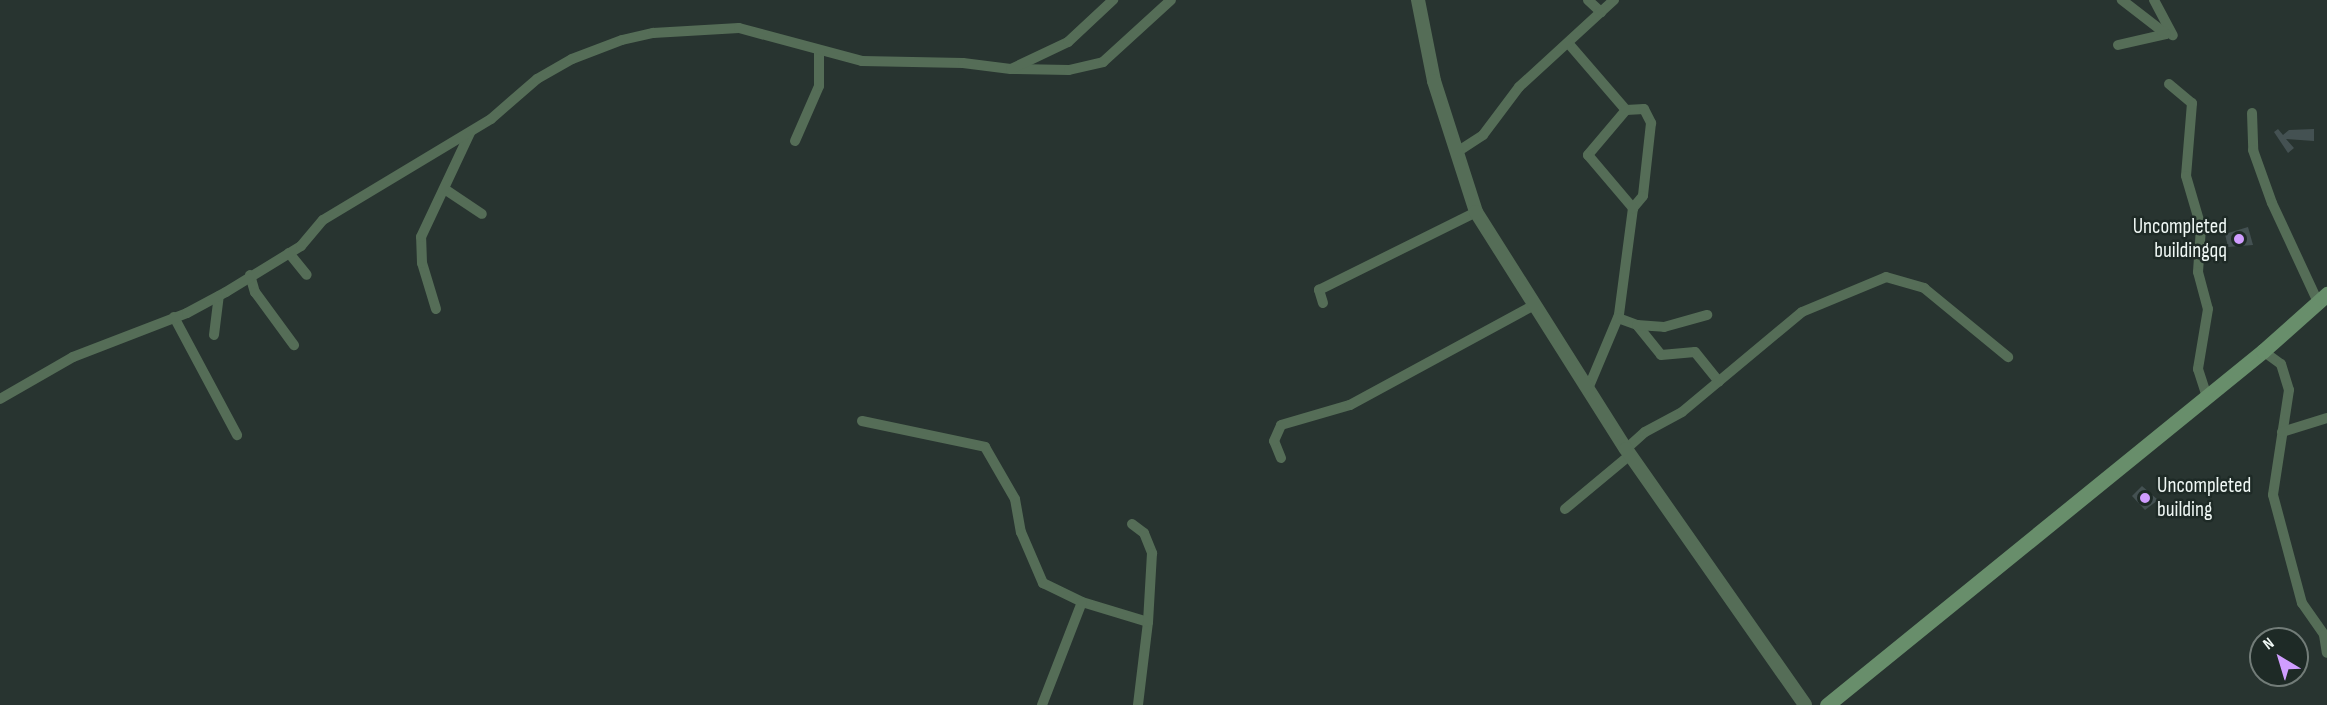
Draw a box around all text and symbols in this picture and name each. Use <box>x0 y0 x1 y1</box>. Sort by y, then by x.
place label: Uncompleted buildingqq <box>2133 214 2227 264</box>
marker: Uncompleted buildingqq <box>2232 232 2246 246</box>
place label: Uncompleted building <box>2157 473 2251 523</box>
marker: Uncompleted building <box>2138 491 2152 505</box>
north arrow <box>2249 627 2309 687</box>
text: N <box>2260 634 2278 654</box>

